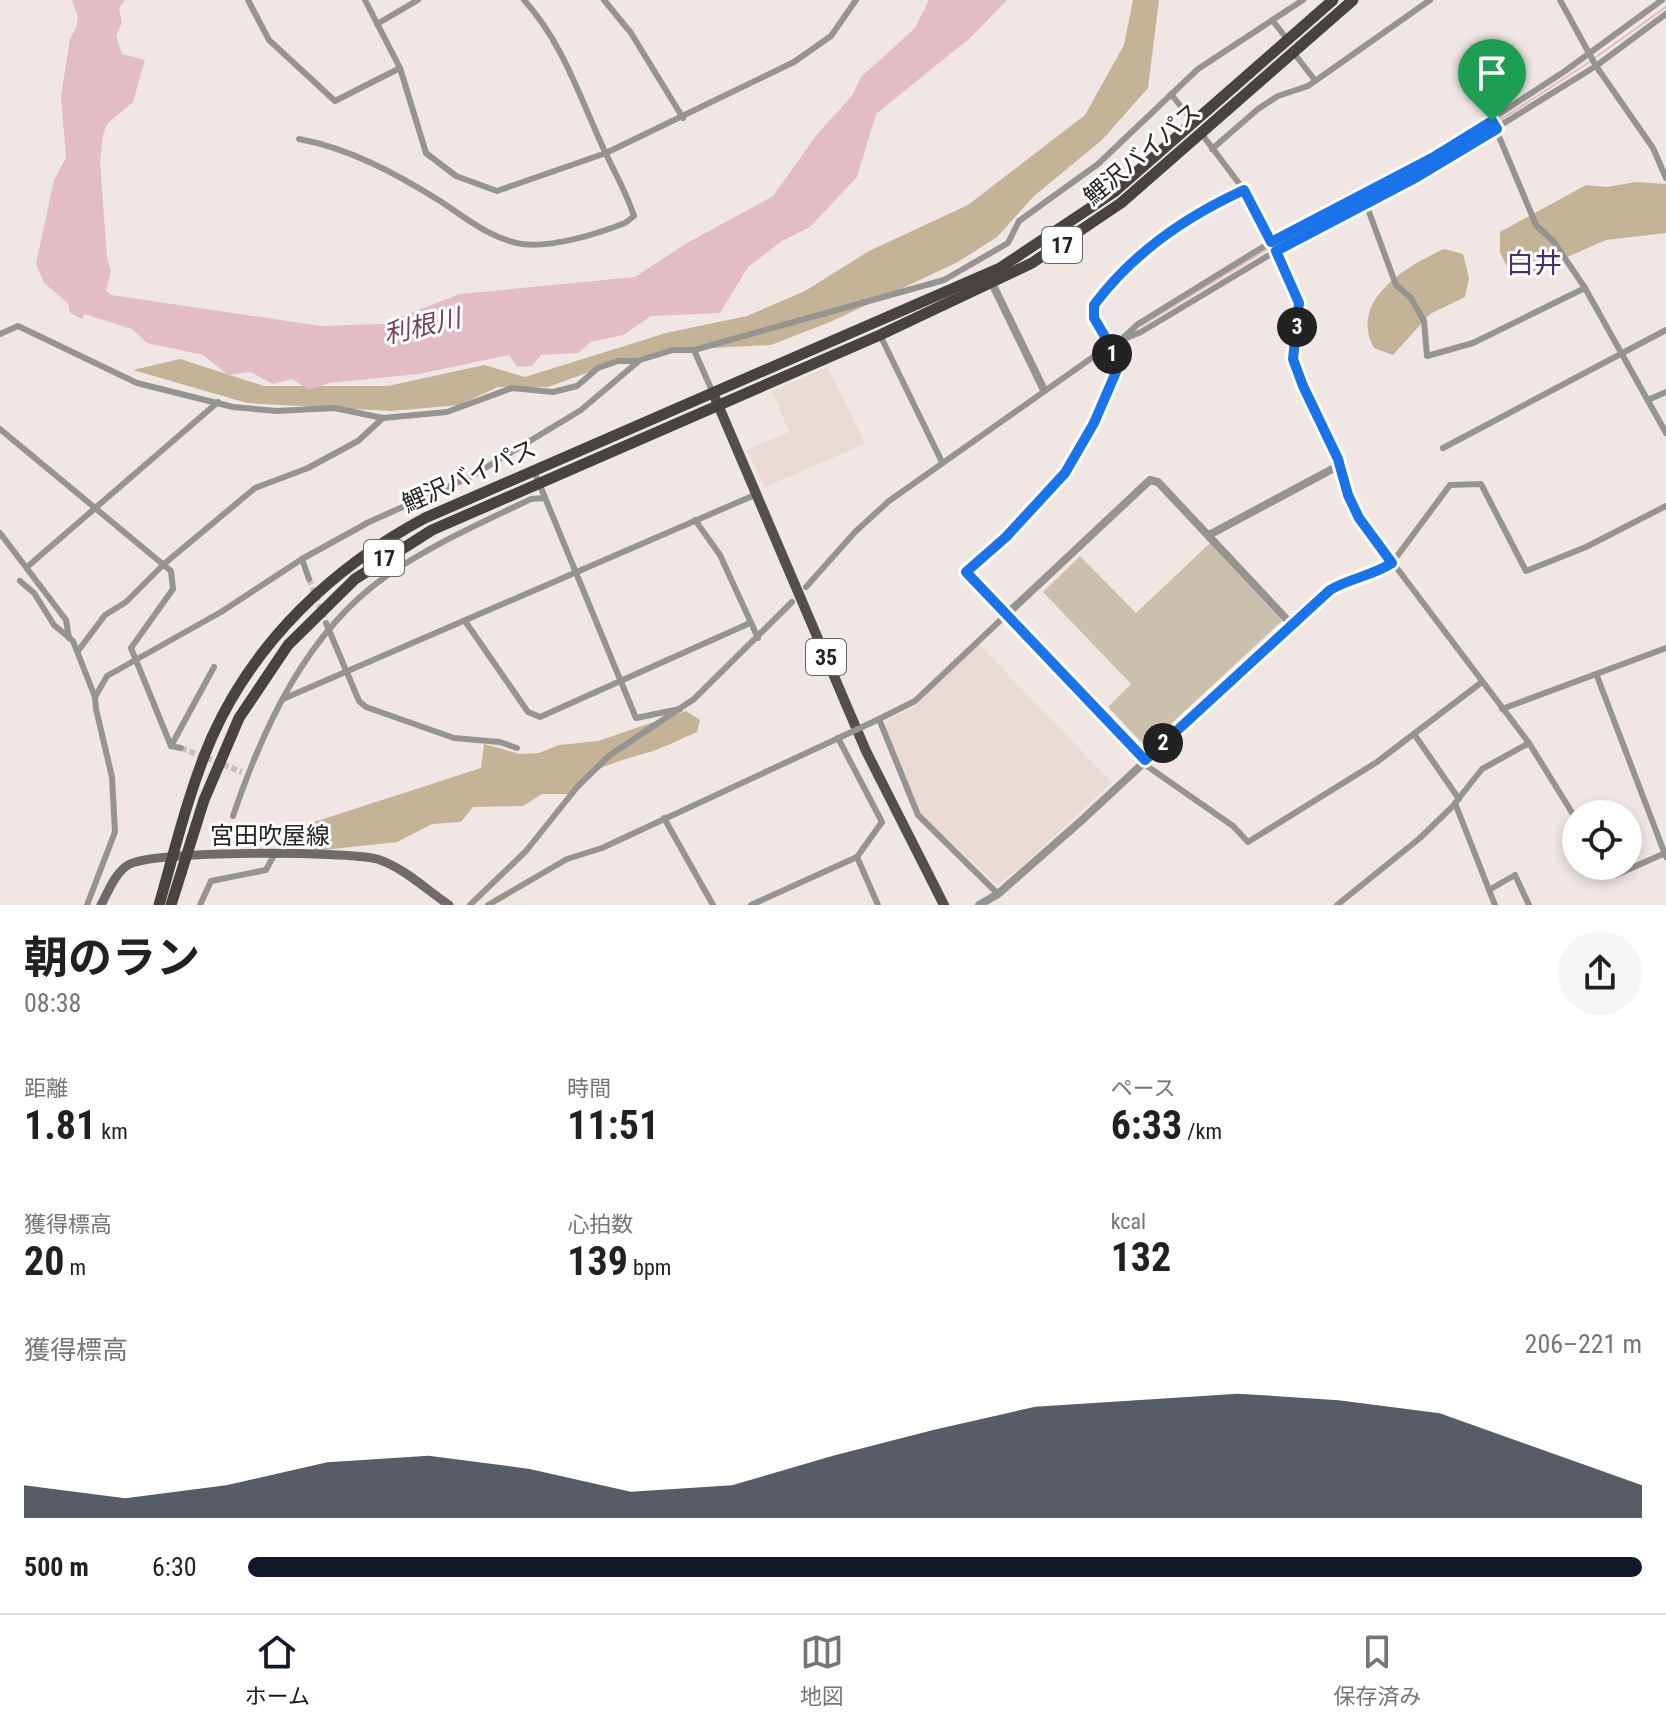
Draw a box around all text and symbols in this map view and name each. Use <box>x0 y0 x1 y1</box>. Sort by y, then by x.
pin <box>1458 39 1526 121</box>
icon: arrive <box>1470 51 1514 95</box>
street label: 鯉沢バイパス <box>1078 97 1206 211</box>
road number: 17 <box>1042 227 1082 263</box>
district label: 白井 <box>1506 247 1562 280</box>
water label: 利根川 <box>381 302 466 349</box>
pin: 3 <box>1277 307 1317 347</box>
text: 3 <box>1291 314 1303 339</box>
pin: 1 <box>1092 334 1132 374</box>
text: 1 <box>1106 341 1118 366</box>
street label: 鯉沢バイパス <box>398 434 540 518</box>
road number: 17 <box>364 540 404 576</box>
road number: 35 <box>806 639 846 675</box>
pin: 2 <box>1143 723 1183 763</box>
text: 2 <box>1157 730 1169 755</box>
map controls <box>1562 800 1642 880</box>
button: locate <box>1562 800 1642 880</box>
street label: 宮田吹屋線 <box>210 822 330 850</box>
button: share <box>1558 931 1642 1015</box>
text: 朝のラン <box>24 932 200 984</box>
text: 08:38 <box>24 988 81 1018</box>
text: 距離 <box>24 1076 68 1101</box>
text: 時間 <box>567 1076 611 1101</box>
text: ペース <box>1111 1076 1176 1101</box>
text: 1.81 <box>24 1102 96 1149</box>
text: 11:51 <box>567 1102 659 1149</box>
text: 6:33 <box>1111 1102 1182 1149</box>
text: km <box>96 1119 128 1144</box>
text: /km <box>1182 1119 1222 1144</box>
text: kcal <box>1111 1209 1146 1234</box>
text: 獲得標高 <box>24 1212 112 1237</box>
text: 心拍数 <box>567 1212 633 1237</box>
text: 132 <box>1111 1234 1171 1281</box>
text: 20 <box>24 1238 64 1285</box>
text: 139 <box>567 1238 628 1285</box>
text: m <box>64 1255 86 1280</box>
text: bpm <box>628 1255 671 1280</box>
text: 206–221 m <box>1525 1329 1642 1359</box>
text: 獲得標高 <box>24 1335 128 1365</box>
text: 500 m <box>24 1552 89 1582</box>
text: 6:30 <box>152 1552 197 1582</box>
tab: ホーム <box>245 1630 310 1710</box>
tab: 地図 <box>800 1630 844 1710</box>
tab: 保存済み <box>1333 1630 1421 1710</box>

